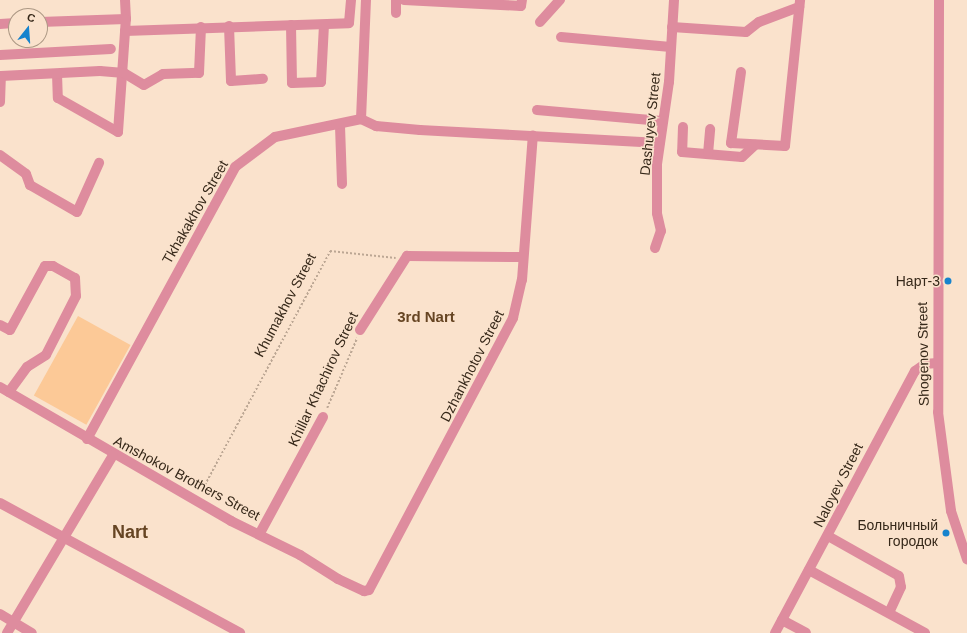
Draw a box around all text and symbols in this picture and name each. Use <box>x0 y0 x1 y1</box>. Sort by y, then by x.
north arrow <box>8 8 48 48</box>
text: С <box>26 11 37 24</box>
street label: Dashuyev Street <box>636 72 664 176</box>
street label: Tkhakakhov Street <box>159 157 231 267</box>
street label: Khumakhov Street <box>251 250 319 360</box>
place label: Нарт-3 <box>896 273 940 289</box>
marker: Нарт-3 <box>943 276 953 286</box>
street label: Shogenov Street <box>914 302 932 406</box>
street label: Dzhankhotov Street <box>437 307 507 425</box>
district label: 3rd Nart <box>397 308 455 326</box>
street label: Khillar Khachirov Street <box>284 309 362 449</box>
street label: Amshokov Brothers Street <box>111 432 263 524</box>
street label: Naloyev Street <box>810 440 866 530</box>
place label: Больничный городок <box>857 517 938 550</box>
district label: Nart <box>112 521 148 543</box>
marker: Больничный городок <box>941 528 951 538</box>

